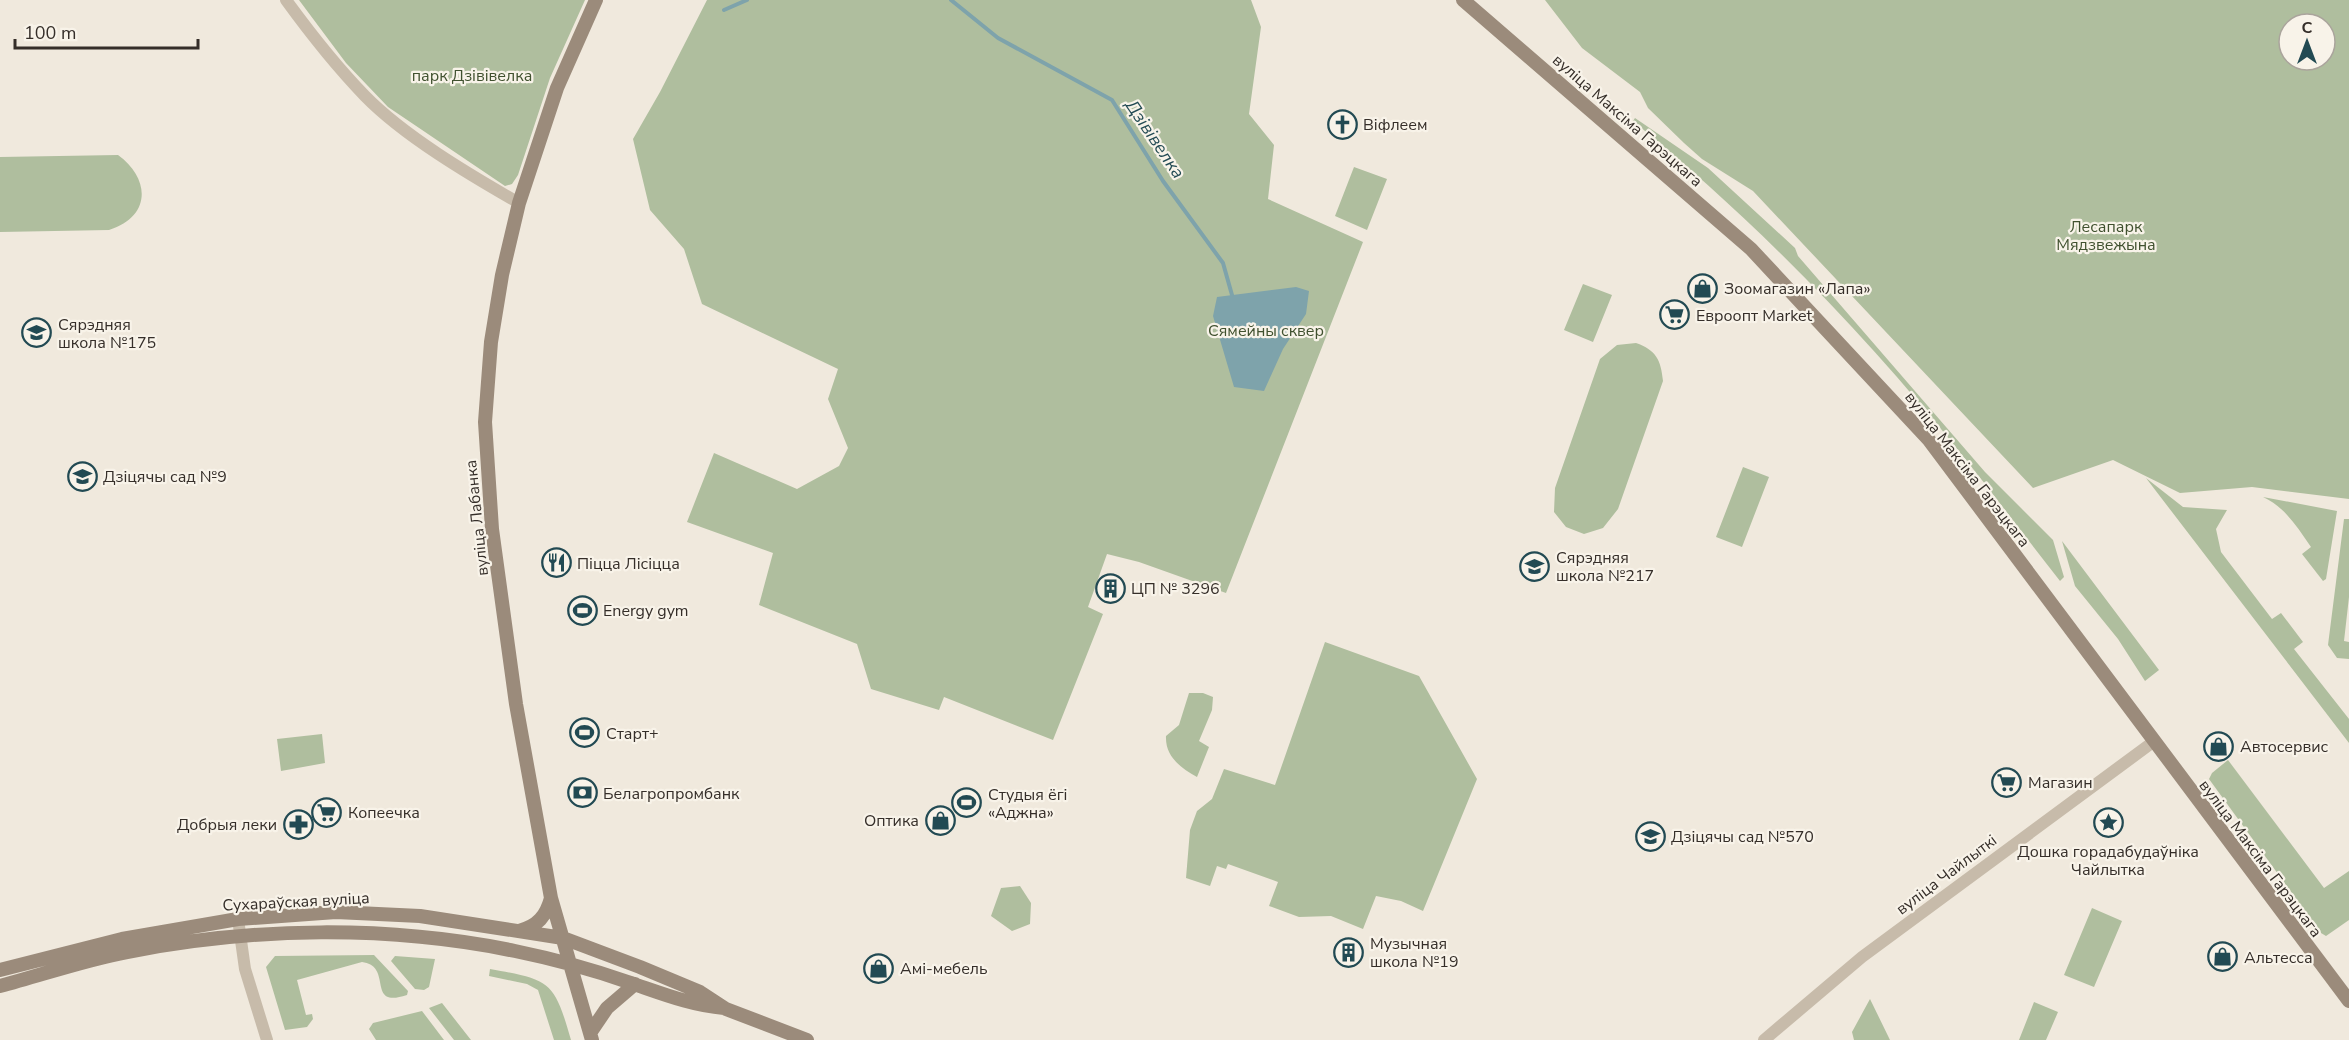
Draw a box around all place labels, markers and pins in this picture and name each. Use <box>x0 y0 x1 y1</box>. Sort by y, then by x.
church icon: Віфлеем <box>1326 108 1358 140</box>
place label: Віфлеем <box>1363 114 1427 136</box>
shop icon: Зоомагазин «Лапа» <box>1687 272 1719 304</box>
place label: Зоомагазин «Лапа» <box>1724 278 1870 300</box>
supermarket icon: Евроопт Market <box>1659 299 1691 331</box>
place label: Евроопт Market <box>1696 305 1812 327</box>
place label: Сярэдняя школа №175 <box>58 314 156 354</box>
school or university icon: Сярэдняя школа №175 <box>21 317 53 349</box>
school or university icon: Дзіцячы сад №9 <box>66 460 98 492</box>
place label: Дзіцячы сад №9 <box>103 466 227 488</box>
restaurant icon: Піцца Лісіцца <box>540 547 572 579</box>
place label: Сярэдняя школа №217 <box>1556 547 1654 587</box>
school or university icon: Сярэдняя школа №217 <box>1519 550 1551 582</box>
place label: Піцца Лісіцца <box>577 553 680 575</box>
building icon: ЦП № 3296 <box>1094 572 1126 604</box>
place label: ЦП № 3296 <box>1131 578 1220 600</box>
sports icon: Energy gym <box>566 594 598 626</box>
place label: Energy gym <box>603 600 689 622</box>
sports icon: Старт+ <box>569 717 601 749</box>
place label: Старт+ <box>606 723 659 745</box>
shop icon: Автосервис <box>2203 730 2235 762</box>
place label: Автосервис <box>2240 736 2329 758</box>
supermarket icon: Магазин <box>1991 766 2023 798</box>
place label: Магазин <box>2028 772 2093 794</box>
bank icon: Белагропромбанк <box>566 777 598 809</box>
place label: Белагропромбанк <box>603 783 740 805</box>
place label: Студыя ёгі «Аджна» <box>988 784 1067 824</box>
sports icon: Студыя ёгі «Аджна» <box>951 787 983 819</box>
supermarket icon: Копеечка <box>311 796 343 828</box>
place label: Копеечка <box>348 802 420 824</box>
shop icon: Оптика <box>924 804 956 836</box>
place icon: Дошка горадабудаўніка Чайлытка <box>2092 807 2124 839</box>
pharmacy icon: Добрыя леки <box>282 808 314 840</box>
place label: Оптика <box>864 810 919 832</box>
place label: Добрыя леки <box>177 814 277 836</box>
school or university icon: Дзіцячы сад №570 <box>1634 820 1666 852</box>
place label: Дзіцячы сад №570 <box>1671 826 1814 848</box>
place label: Дошка горадабудаўніка Чайлытка <box>2017 841 2199 881</box>
place label: Музычная школа №19 <box>1370 933 1458 973</box>
building icon: Музычная школа №19 <box>1333 936 1365 968</box>
shop icon: Альтесса <box>2207 941 2239 973</box>
place label: Альтесса <box>2244 947 2313 969</box>
shop icon: Амі-мебель <box>863 952 895 984</box>
place label: Амі-мебель <box>900 958 988 980</box>

